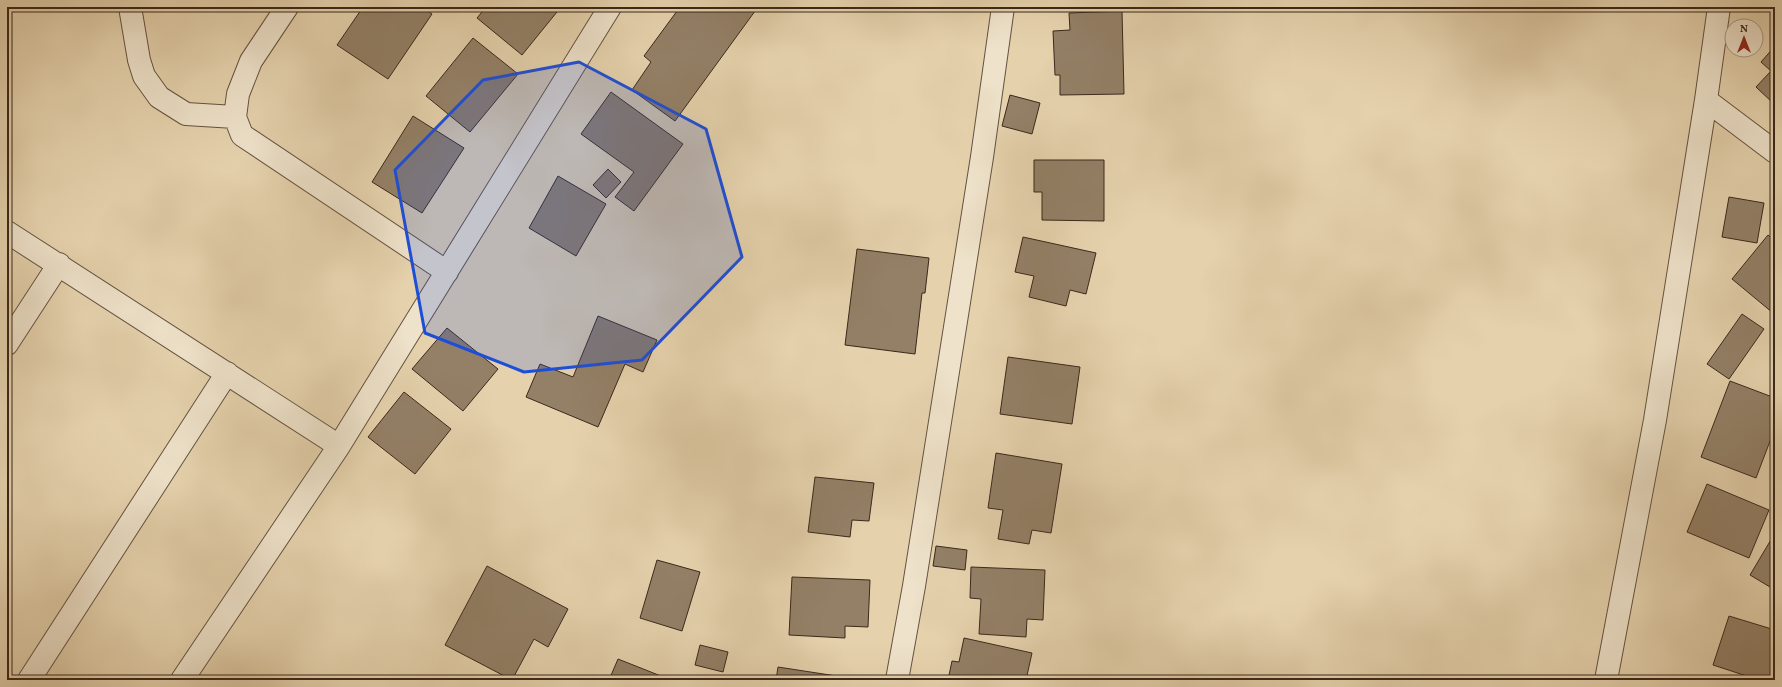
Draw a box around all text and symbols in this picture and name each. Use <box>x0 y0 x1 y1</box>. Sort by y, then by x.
north arrow <box>1724 18 1764 58</box>
text: N <box>1740 22 1748 37</box>

